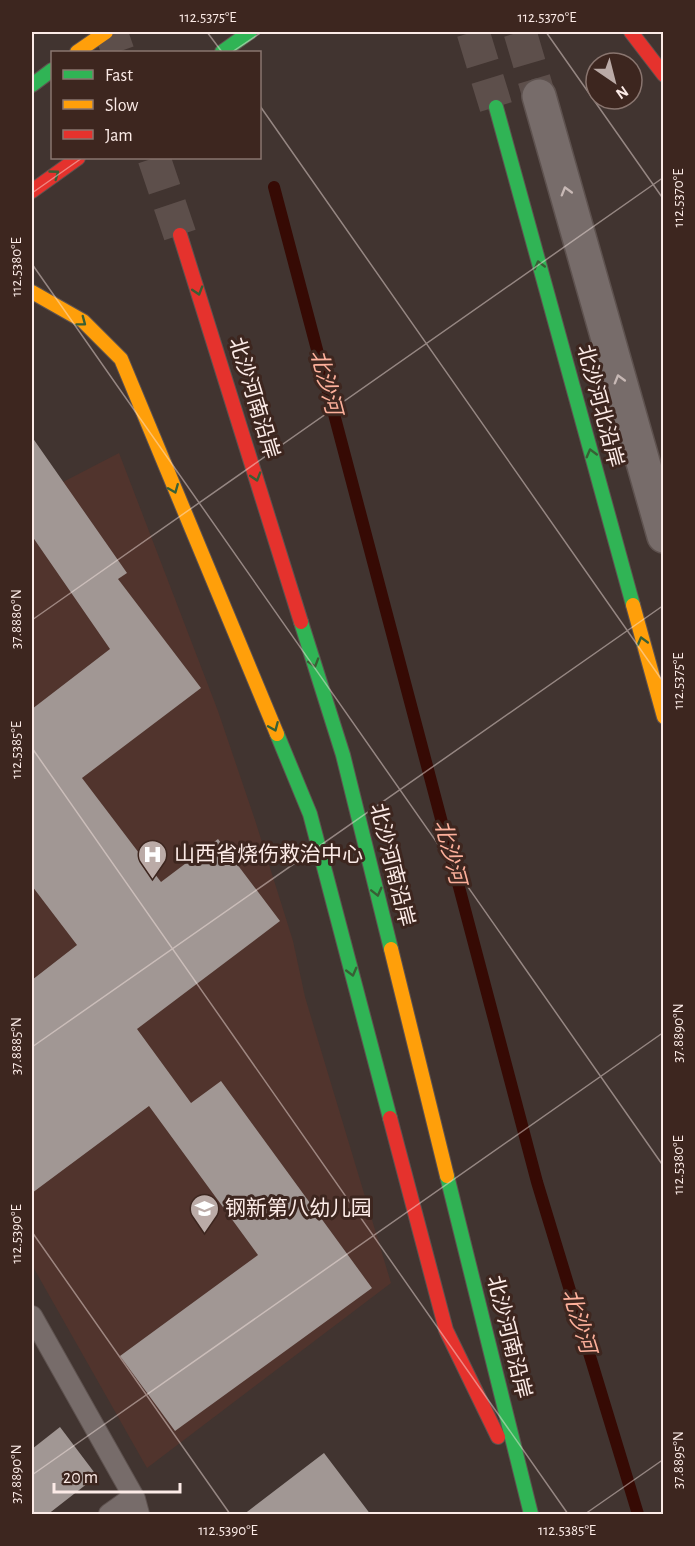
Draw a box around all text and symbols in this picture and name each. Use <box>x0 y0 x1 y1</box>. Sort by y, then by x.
text: 112.5375°E <box>179 10 237 25</box>
text: 112.5370°E <box>518 10 576 25</box>
legend <box>51 51 261 159</box>
north arrow <box>584 51 644 111</box>
text: Fast <box>105 67 133 85</box>
text: N <box>613 83 631 102</box>
text: Slow <box>105 97 138 115</box>
text: Jam <box>105 127 133 145</box>
text: 112.5370°E <box>671 169 686 227</box>
one-way arrow <box>48 171 59 182</box>
one-way arrow <box>561 186 573 197</box>
text: 112.5380°E <box>9 237 24 297</box>
one-way arrow <box>534 260 547 270</box>
one-way arrow <box>191 285 203 296</box>
one-way arrow <box>75 314 86 325</box>
street label: 北沙河南沿岸 <box>226 334 283 461</box>
street label: 北沙河北沿岸 <box>574 342 627 470</box>
water label: 北沙河 <box>307 347 347 421</box>
one-way arrow <box>614 374 626 384</box>
one-way arrow <box>585 448 598 458</box>
one-way arrow <box>249 471 261 482</box>
one-way arrow <box>167 483 179 494</box>
text: 37.8880°N <box>9 589 24 649</box>
one-way arrow <box>637 636 650 646</box>
text: 112.5375°E <box>671 652 686 710</box>
one-way arrow <box>307 657 320 668</box>
text: 112.5385°E <box>9 721 24 779</box>
one-way arrow <box>267 721 279 732</box>
street label: 北沙河南沿岸 <box>367 801 418 929</box>
water label: 北沙河 <box>431 817 471 891</box>
hospital icon: 山西省烧伤救治中心 <box>137 838 169 880</box>
place label: 山西省烧伤救治中心 <box>174 843 363 865</box>
one-way arrow <box>370 887 383 897</box>
one-way arrow <box>345 967 357 977</box>
text: 37.8890°N <box>671 1003 686 1063</box>
text: 37.8885°N <box>9 1017 24 1075</box>
text: 112.5380°E <box>671 1135 686 1195</box>
school or university icon: 钢新第八幼儿园 <box>188 1192 220 1234</box>
place label: 钢新第八幼儿园 <box>225 1197 372 1219</box>
text: 112.5390°E <box>9 1204 24 1264</box>
street label: 北沙河南沿岸 <box>484 1273 535 1401</box>
water label: 北沙河 <box>559 1286 601 1360</box>
text: 37.8895°N <box>671 1431 686 1489</box>
text: 37.8890°N <box>9 1444 24 1504</box>
scale bar <box>54 1456 180 1494</box>
text: 20 m <box>63 1469 98 1487</box>
text: 112.5390°E <box>198 1523 258 1538</box>
text: 112.5385°E <box>538 1523 596 1538</box>

